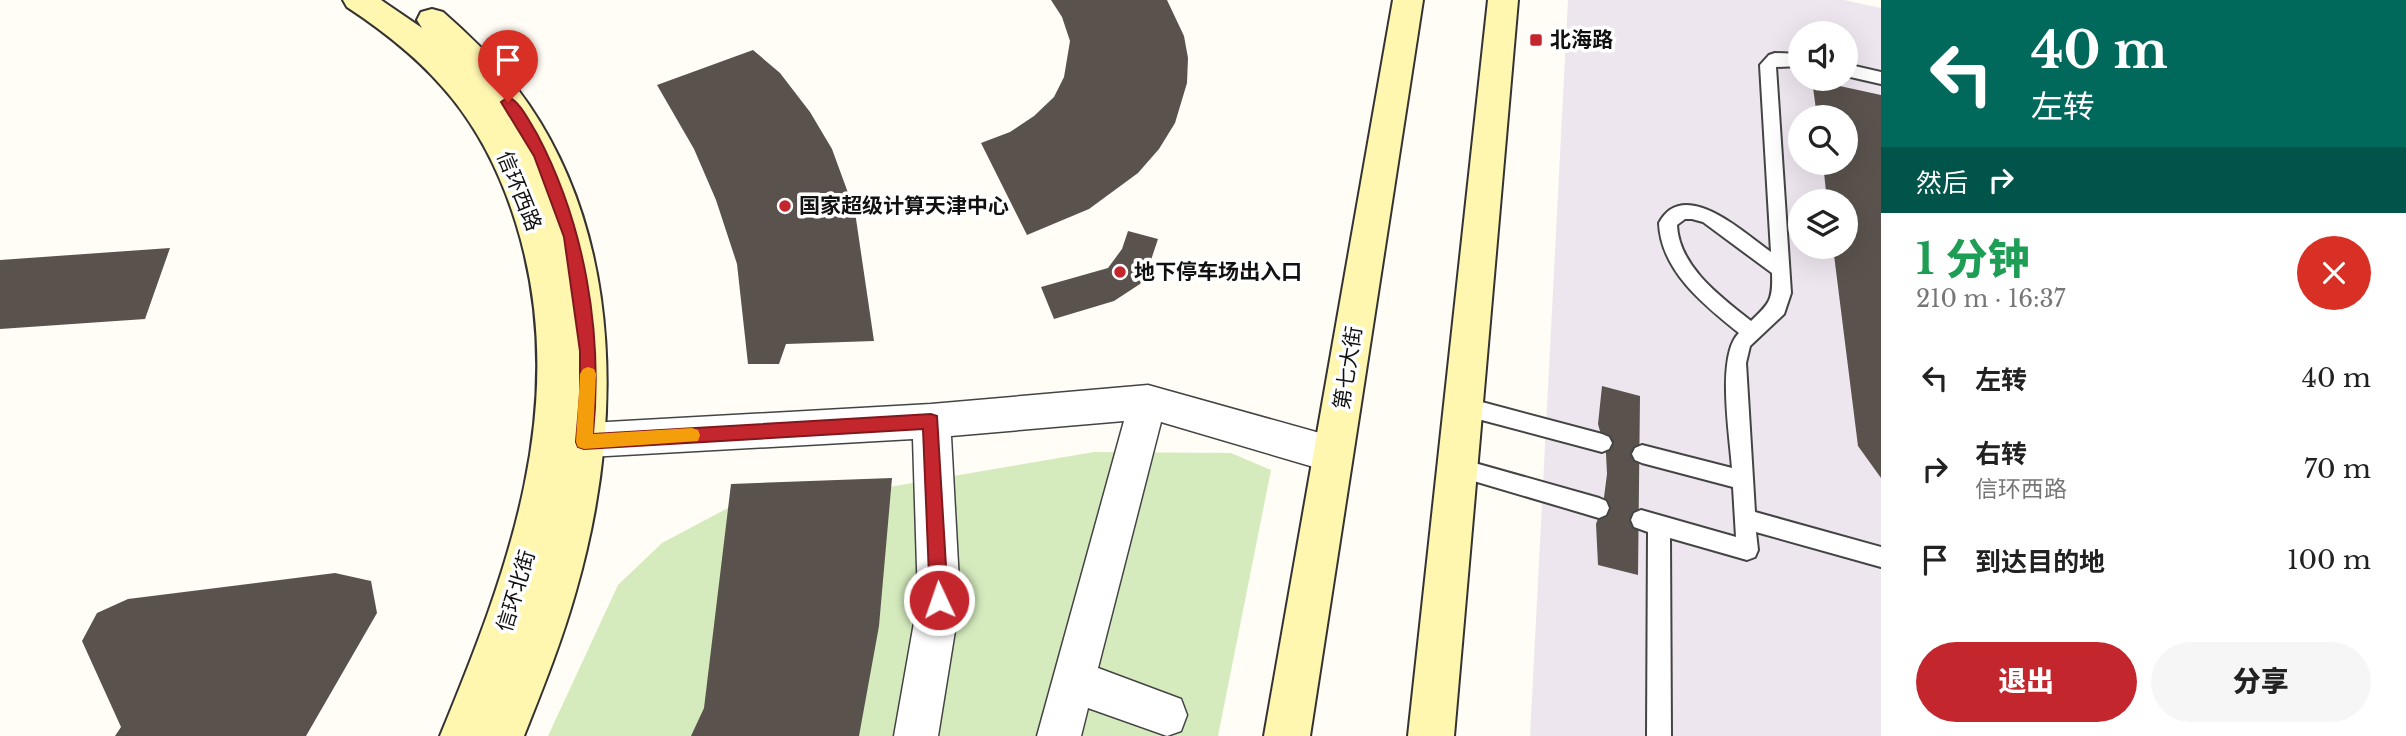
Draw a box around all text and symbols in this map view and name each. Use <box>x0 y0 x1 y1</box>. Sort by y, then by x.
text: 40 m <box>2031 20 2168 81</box>
map controls <box>1788 21 1858 259</box>
button: sound <box>1788 21 1858 91</box>
place label: 北海路 <box>1550 27 1613 53</box>
icon: left <box>1916 28 2007 119</box>
pin <box>478 30 538 102</box>
marker: 北海路 <box>1528 32 1544 48</box>
icon: arrive <box>489 41 527 79</box>
text: 左转 <box>2031 87 2095 127</box>
button: search <box>1788 105 1858 175</box>
street label: 信环西路 <box>491 147 547 235</box>
icon: right <box>1982 161 2020 199</box>
text: 然后 <box>1916 167 1968 199</box>
button: layers <box>1788 189 1858 259</box>
place label: 国家超级计算天津中心 <box>799 193 1009 219</box>
marker: 国家超级计算天津中心 <box>777 198 793 214</box>
text: 1 分钟 <box>1916 233 2029 285</box>
button: close <box>2297 236 2371 310</box>
place label: 地下停车场出入口 <box>1134 259 1302 285</box>
marker: 地下停车场出入口 <box>1112 264 1128 280</box>
text: 210 m · 16:37 <box>1916 285 2065 313</box>
street label: 第七大街 <box>1329 324 1367 412</box>
icon: left <box>1916 359 1954 397</box>
text: 40 m <box>2302 362 2371 394</box>
text: 左转 <box>1975 364 2027 396</box>
text: 右转 <box>1975 438 2027 470</box>
icon: right <box>1916 450 1954 488</box>
text: 70 m <box>2304 453 2371 485</box>
text: 信环西路 <box>1975 475 2067 503</box>
icon: arrive <box>1916 541 1954 579</box>
text: 100 m <box>2287 544 2371 576</box>
text: 到达目的地 <box>1975 546 2105 578</box>
street label: 信环北街 <box>491 547 541 635</box>
position arrow <box>902 563 976 637</box>
button: 退出 <box>1916 642 2137 722</box>
button: 分享 <box>2151 642 2371 722</box>

